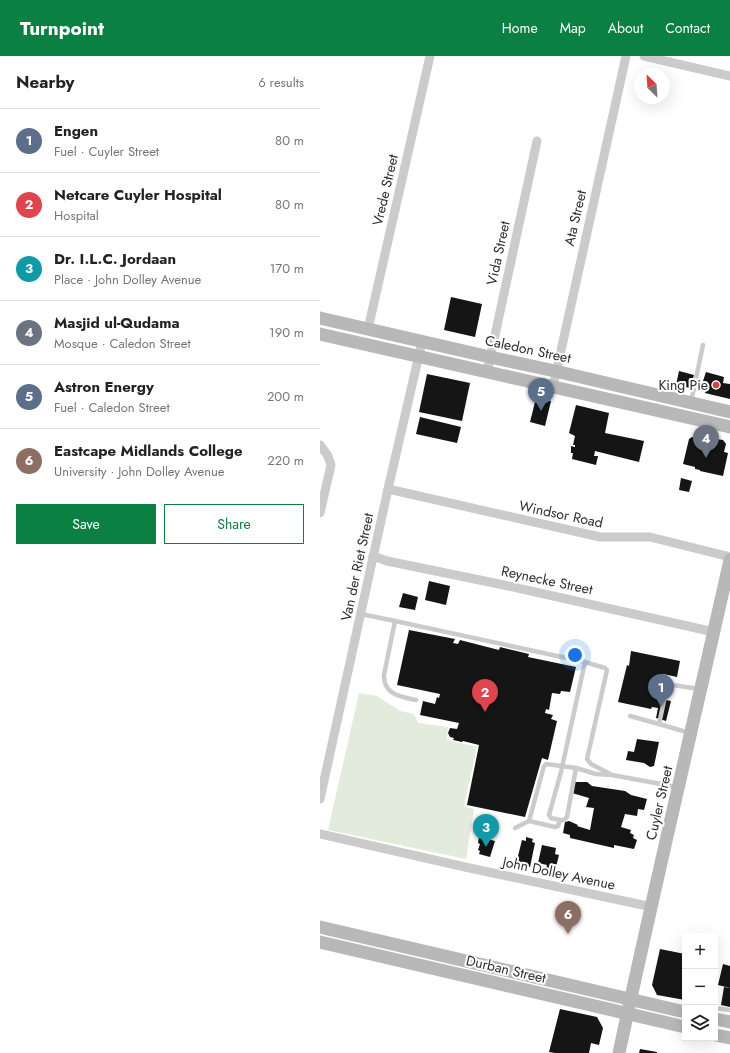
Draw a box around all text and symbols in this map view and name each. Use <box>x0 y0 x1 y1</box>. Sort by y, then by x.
text: Turnpoint <box>20 15 104 42</box>
text: Home <box>502 18 538 38</box>
text: Map <box>560 18 586 38</box>
text: About <box>608 18 643 38</box>
text: Contact <box>665 18 710 38</box>
north arrow <box>634 68 670 104</box>
text: Nearby <box>16 70 74 94</box>
text: 6 results <box>258 73 304 92</box>
text: Engen <box>54 120 98 142</box>
text: 1 <box>26 131 32 150</box>
text: 80 m <box>275 131 304 150</box>
text: Fuel · Cuyler Street <box>54 142 159 161</box>
street label: Vrede Street <box>367 152 403 228</box>
text: Netcare Cuyler Hospital <box>54 184 222 206</box>
street label: Ata Street <box>559 187 591 248</box>
text: 2 <box>25 195 33 214</box>
text: 80 m <box>275 195 304 214</box>
text: Hospital <box>54 206 99 225</box>
street label: Vida Street <box>481 218 515 287</box>
text: Dr. I.L.C. Jordaan <box>54 248 176 270</box>
text: 3 <box>25 259 33 278</box>
text: 170 m <box>269 259 304 278</box>
text: Place · John Dolley Avenue <box>54 270 201 289</box>
text: Masjid ul-Qudama <box>54 312 180 334</box>
text: 4 <box>24 323 34 342</box>
text: 190 m <box>269 323 304 342</box>
street label: Caledon Street <box>483 330 573 368</box>
text: Mosque · Caledon Street <box>54 334 191 353</box>
place label: King Pie <box>658 375 708 395</box>
text: Astron Energy <box>54 376 154 398</box>
pin: 5 <box>528 378 554 411</box>
marker: King Pie <box>711 380 721 390</box>
text: 5 <box>25 387 33 406</box>
text: 200 m <box>267 387 304 406</box>
text: Fuel · Caledon Street <box>54 398 170 417</box>
pin: 4 <box>693 425 719 458</box>
text: Eastcape Midlands College <box>54 440 243 462</box>
text: 6 <box>25 451 33 470</box>
text: 220 m <box>267 451 304 470</box>
text: University · John Dolley Avenue <box>54 462 224 481</box>
street label: Windsor Road <box>517 495 605 533</box>
button: Save <box>16 504 156 544</box>
button: Share <box>164 504 304 544</box>
street label: Van der Riet Street <box>336 511 378 623</box>
street label: Reynecke Street <box>499 561 595 600</box>
your location <box>565 645 585 665</box>
pin: 1 <box>648 674 674 707</box>
pin: 2 <box>472 679 498 712</box>
street label: Cuyler Street <box>641 763 677 842</box>
pin: 3 <box>473 814 499 847</box>
street label: John Dolley Avenue <box>499 851 617 895</box>
pin: 6 <box>555 901 581 934</box>
map controls <box>682 933 718 1041</box>
button: + <box>682 933 718 969</box>
street label: Durban Street <box>464 950 548 988</box>
button: − <box>682 969 718 1005</box>
button: layers <box>682 1005 718 1041</box>

